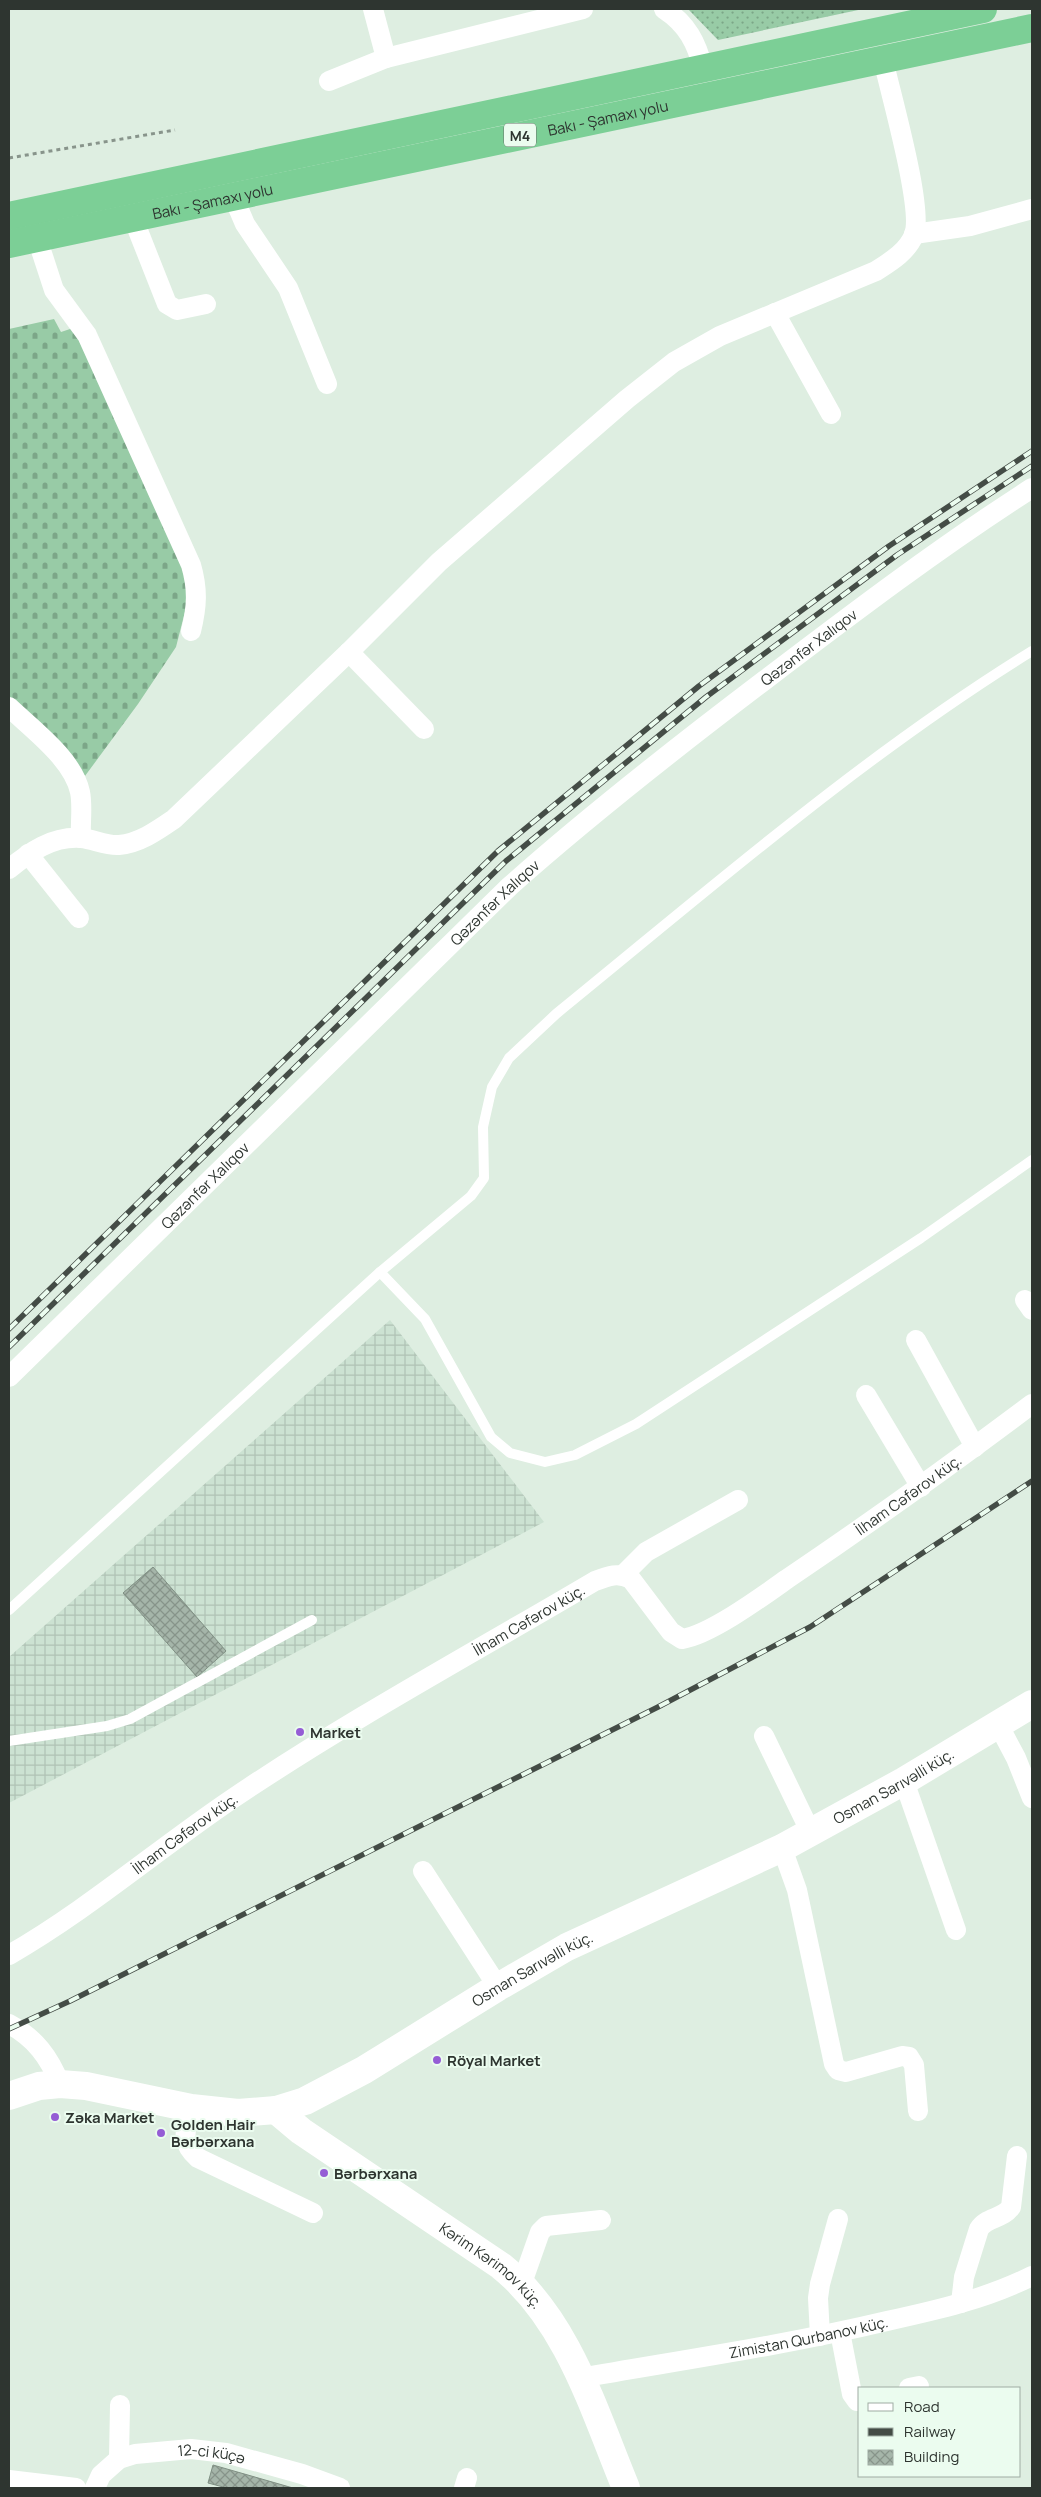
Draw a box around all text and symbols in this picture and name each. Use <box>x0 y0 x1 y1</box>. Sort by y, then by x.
street label: Bakı - Şamaxı yolu <box>546 95 670 141</box>
road number: M4 <box>504 124 536 146</box>
street label: Bakı - Şamaxı yolu <box>150 178 275 224</box>
street label: Qəzənfər Xalıqov <box>756 603 862 690</box>
street label: Qəzənfər Xalıqov <box>445 854 544 950</box>
street label: Qəzənfər Xalıqov <box>156 1137 254 1233</box>
street label: İlham Cəfərov küç. <box>851 1449 966 1540</box>
street label: İlham Cəfərov küç. <box>469 1579 589 1660</box>
place label: Market <box>310 1722 361 1743</box>
marker: Market <box>294 1726 306 1738</box>
street label: Osman Sarıvəlli küç. <box>829 1743 958 1829</box>
street label: İlham Cəfərov küç. <box>128 1788 242 1879</box>
street label: Osman Sarıvəlli küç. <box>468 1926 596 2011</box>
place label: Röyal Market <box>447 2050 541 2071</box>
marker: Röyal Market <box>431 2054 443 2066</box>
place label: Zəka Market <box>65 2107 155 2128</box>
marker: Zəka Market <box>49 2111 61 2123</box>
place label: Golden Hair Bərbərxana <box>171 2114 256 2152</box>
marker: Golden Hair Bərbərxana <box>155 2127 167 2139</box>
place label: Bərbərxana <box>334 2163 417 2184</box>
marker: Bərbərxana <box>318 2167 330 2179</box>
street label: Kərim Kərimov küç. <box>436 2217 548 2313</box>
street label: Zimistan Qurbanov küç. <box>727 2311 890 2363</box>
legend <box>858 2387 1021 2477</box>
text: Road <box>904 2396 940 2417</box>
text: Railway <box>904 2421 956 2442</box>
street label: 12-ci küçə <box>176 2438 248 2468</box>
text: Building <box>904 2446 959 2467</box>

